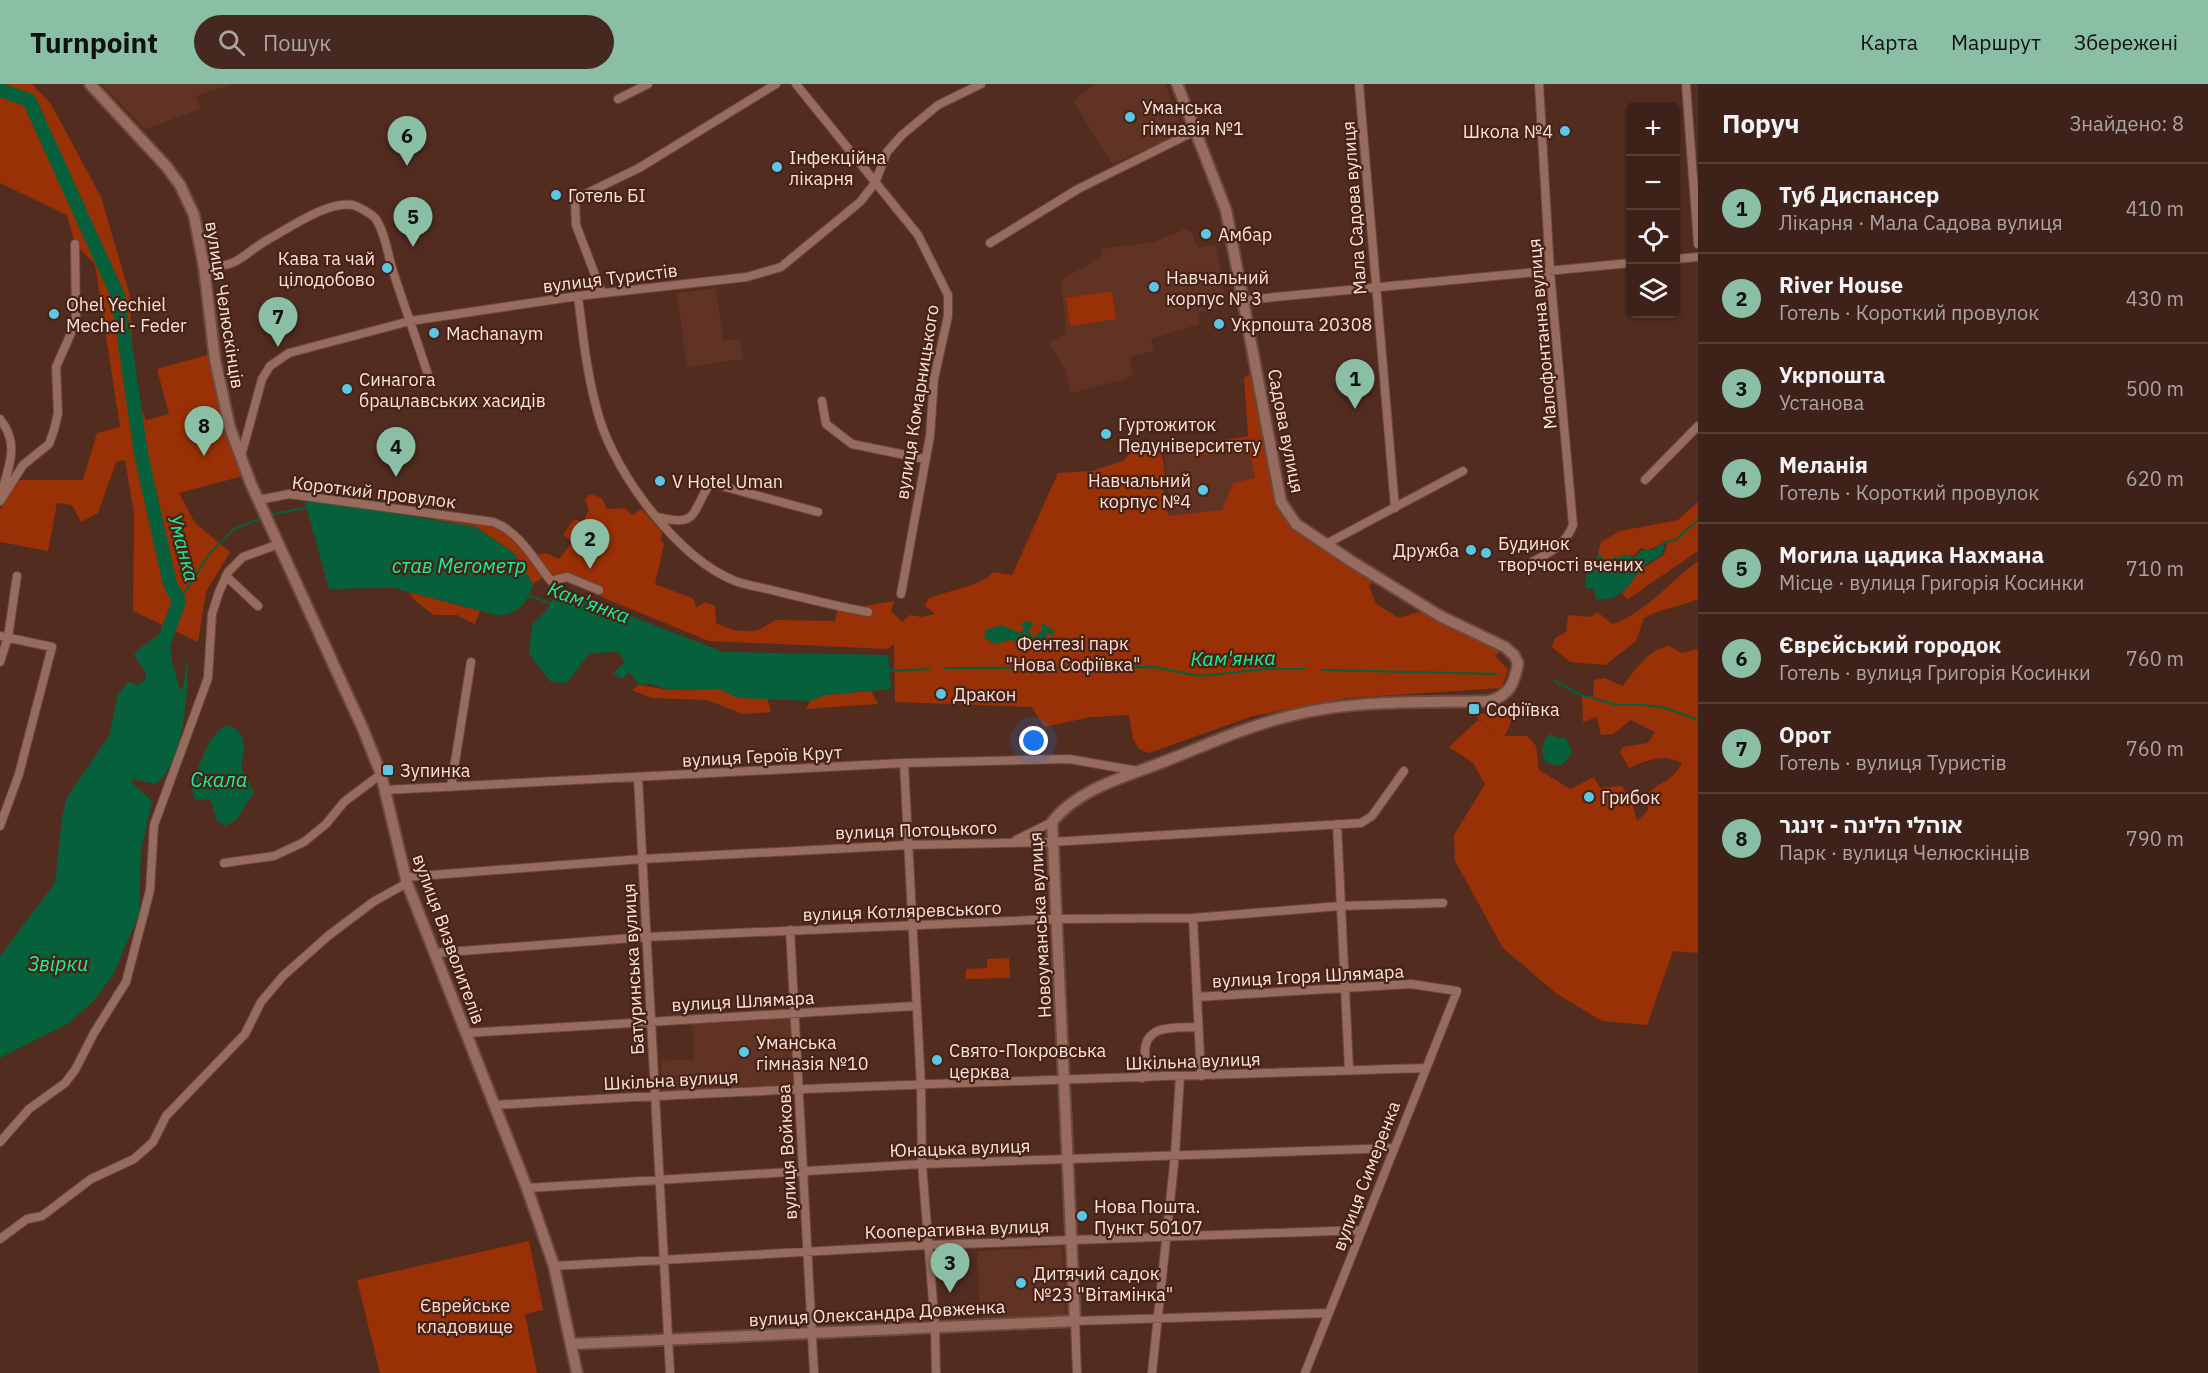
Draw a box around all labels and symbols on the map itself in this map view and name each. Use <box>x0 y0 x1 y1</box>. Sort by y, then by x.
place label: Уманська гімназія №1 <box>1142 96 1244 140</box>
marker: Уманська гімназія №1 <box>1123 110 1137 124</box>
pin: 6 <box>388 116 426 166</box>
street label: Мала Садова вулиця <box>1336 120 1372 296</box>
place label: Школа №4 <box>1463 120 1553 143</box>
marker: Школа №4 <box>1558 124 1572 138</box>
place label: Інфекційна лікарня <box>789 146 887 190</box>
marker: Інфекційна лікарня <box>770 160 784 174</box>
place label: Готель БІ <box>568 184 646 207</box>
marker: Готель БІ <box>549 188 563 202</box>
pin: 5 <box>394 198 432 247</box>
street label: вулиця Челюскінців <box>200 220 250 390</box>
place label: Амбар <box>1218 223 1272 246</box>
marker: Амбар <box>1199 227 1213 241</box>
street label: Малофонтанна вулиця <box>1522 238 1562 430</box>
place label: Кава та чай цілодобово <box>278 247 375 291</box>
street label: вулиця Туристів <box>541 258 679 298</box>
marker: Кава та чай цілодобово <box>380 261 394 275</box>
place label: Навчальний корпус № 3 <box>1166 266 1269 310</box>
marker: Навчальний корпус № 3 <box>1147 280 1161 294</box>
place label: Ohel Yechiel Mechel - Feder <box>66 293 187 337</box>
pin: 7 <box>258 298 298 347</box>
street label: вулиця Комарницького <box>890 303 944 501</box>
marker: Ohel Yechiel Mechel - Feder <box>47 307 61 321</box>
place label: Укрпошта 20308 <box>1231 313 1372 336</box>
marker: Укрпошта 20308 <box>1212 317 1226 331</box>
place label: Machanaym <box>446 322 544 345</box>
marker: Machanaym <box>427 326 441 340</box>
pin: 1 <box>1336 360 1374 409</box>
street label: Садова вулиця <box>1263 367 1309 495</box>
place label: Синагога брацлавських хасидів <box>359 368 546 412</box>
marker: Синагога брацлавських хасидів <box>340 382 354 396</box>
pin: 8 <box>184 406 224 456</box>
place label: Гуртожиток Педуніверситету <box>1118 413 1261 457</box>
marker: Гуртожиток Педуніверситету <box>1099 427 1113 441</box>
pin: 4 <box>376 428 416 477</box>
place label: Навчальний корпус №4 <box>1088 469 1191 513</box>
place label: V Hotel Uman <box>672 470 783 493</box>
street label: Короткий провулок <box>291 471 457 513</box>
marker: V Hotel Uman <box>653 474 667 488</box>
marker: Навчальний корпус №4 <box>1196 483 1210 497</box>
water label: Уманка <box>162 511 206 585</box>
pin: 2 <box>570 520 610 569</box>
place label: Будинок творчості вчених <box>1498 532 1643 576</box>
place label: Дружба <box>1393 539 1459 562</box>
marker: Дружба <box>1464 543 1478 557</box>
marker: Будинок творчості вчених <box>1479 546 1493 560</box>
water label: став Мегометр <box>392 552 526 579</box>
water label: Кам'янка <box>544 575 634 629</box>
park label: Фентезі парк "Нова Софіївка" <box>1006 632 1140 676</box>
water label: Кам'янка <box>1190 644 1276 672</box>
place label: Дракон <box>953 683 1016 706</box>
marker: Дракон <box>934 687 948 701</box>
place label: Софіївка <box>1486 698 1560 721</box>
marker: Софіївка <box>1467 702 1481 716</box>
your location <box>1019 726 1048 755</box>
street label: вулиця Героїв Крут <box>681 740 843 772</box>
place label: Зупинка <box>400 759 471 782</box>
marker: Зупинка <box>381 763 395 777</box>
water label: Скала <box>191 766 247 793</box>
place label: Грибок <box>1601 786 1660 809</box>
marker: Грибок <box>1582 790 1596 804</box>
street label: вулиця Потоцького <box>835 816 997 844</box>
street label: Новоуманська вулиця <box>1024 831 1056 1019</box>
street label: вулиця Визволителів <box>408 851 490 1027</box>
street label: Батуринська вулиця <box>617 883 649 1055</box>
street label: вулиця Котляревського <box>802 896 1002 926</box>
water label: Звірки <box>28 950 88 977</box>
street label: вулиця Ігоря Шлямара <box>1211 959 1405 993</box>
street label: вулиця Шлямара <box>671 986 815 1016</box>
place label: Уманська гімназія №10 <box>756 1031 869 1075</box>
place label: Свято-Покровська церква <box>949 1039 1107 1083</box>
marker: Уманська гімназія №10 <box>737 1045 751 1059</box>
street label: Шкільна вулиця <box>1125 1047 1261 1075</box>
marker: Свято-Покровська церква <box>930 1053 944 1067</box>
street label: Шкільна вулиця <box>603 1065 739 1095</box>
street label: вулиця Войкова <box>772 1083 802 1220</box>
street label: вулиця Симеренка <box>1327 1098 1405 1254</box>
street label: Юнацька вулиця <box>889 1134 1031 1162</box>
place label: Нова Пошта. Пункт 50107 <box>1094 1195 1203 1239</box>
marker: Нова Пошта. Пункт 50107 <box>1075 1209 1089 1223</box>
street label: Кооперативна вулиця <box>864 1214 1050 1244</box>
pin: 3 <box>930 1244 970 1293</box>
place label: Дитячий садок №23 "Вітамінка" <box>1033 1262 1173 1306</box>
marker: Дитячий садок №23 "Вітамінка" <box>1014 1276 1028 1290</box>
park label: Єврейське кладовище <box>417 1294 513 1338</box>
street label: вулиця Олександра Довженка <box>748 1295 1006 1331</box>

